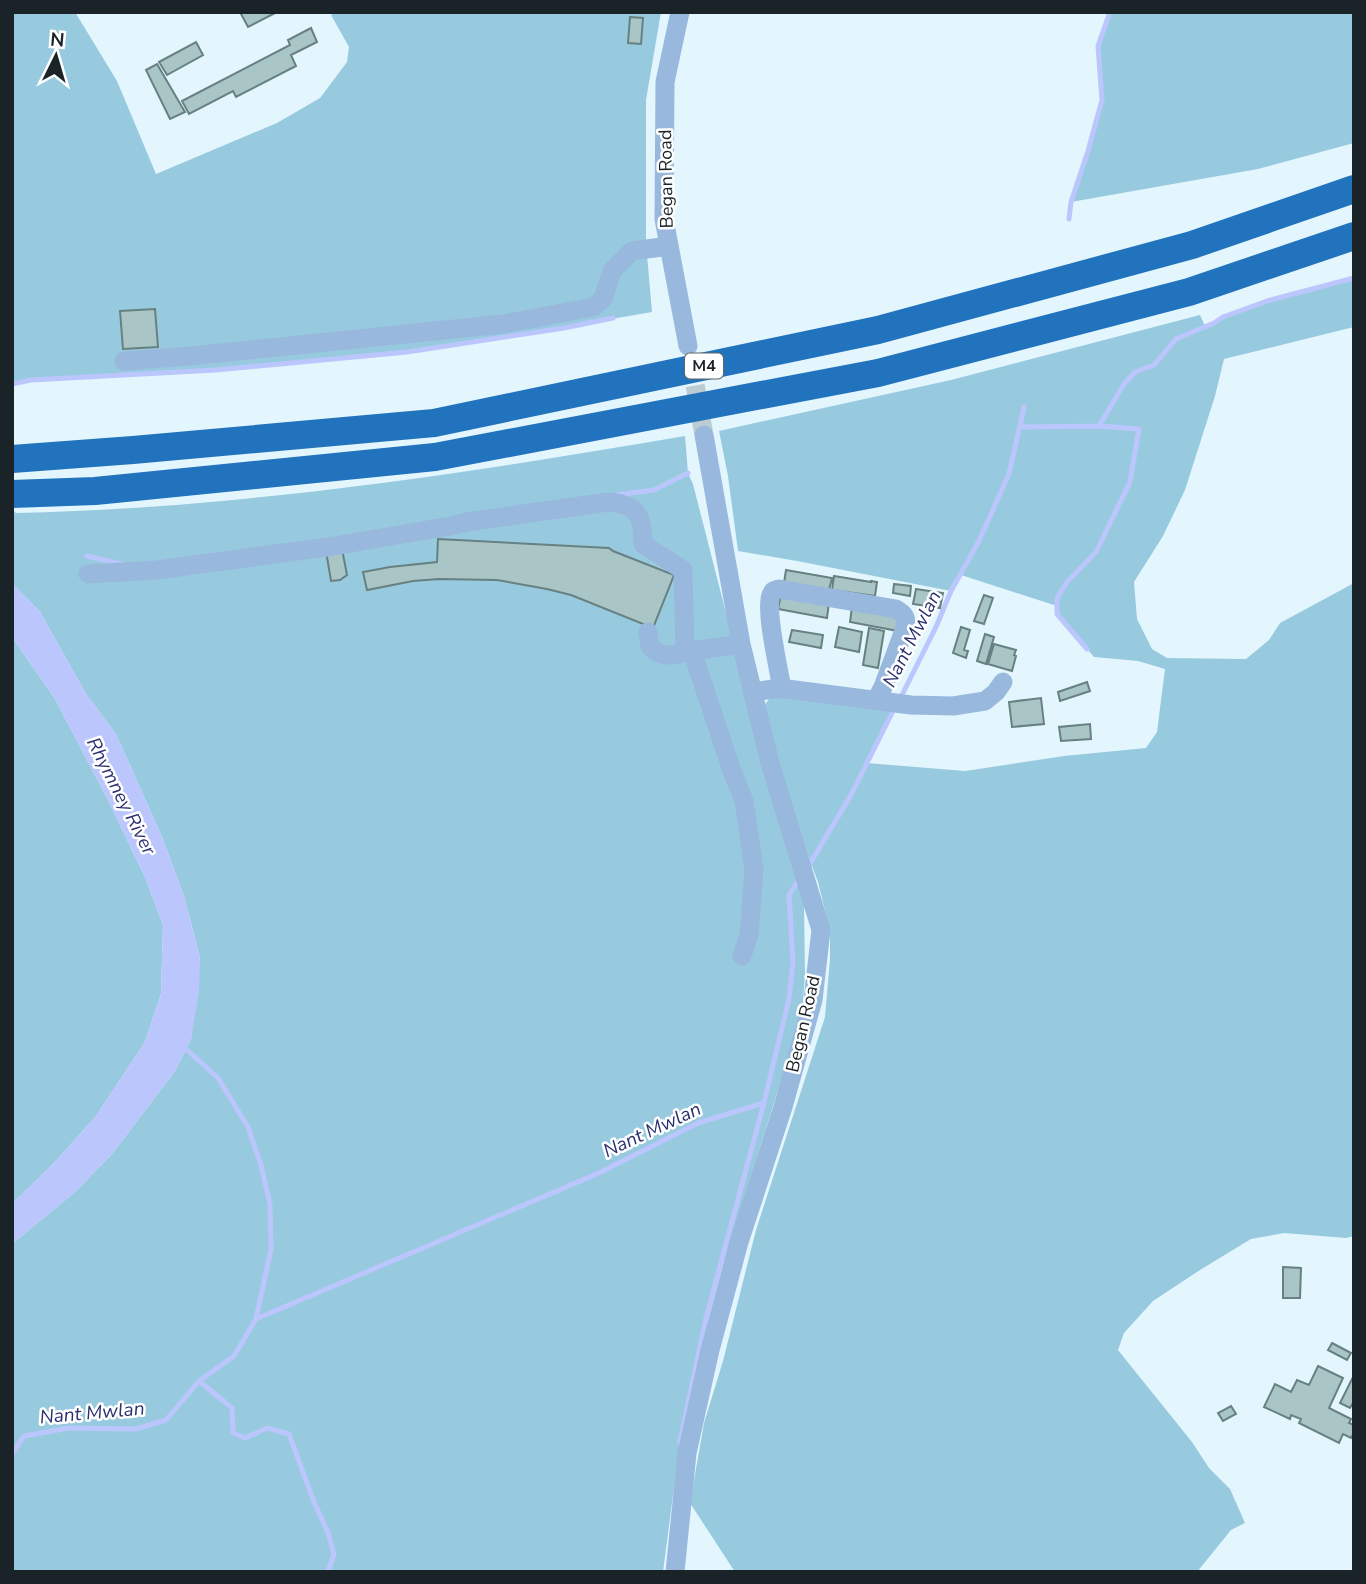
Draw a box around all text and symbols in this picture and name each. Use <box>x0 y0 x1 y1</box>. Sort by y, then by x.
north arrow <box>21 21 91 91</box>
text: N <box>49 26 66 54</box>
street label: Began Road <box>653 130 679 228</box>
road number: M4 <box>685 354 723 378</box>
water label: Nant Mwlan <box>877 586 947 692</box>
water label: Rhymney River <box>80 733 162 860</box>
street label: Began Road <box>780 973 826 1075</box>
water label: Nant Mwlan <box>599 1096 705 1164</box>
water label: Nant Mwlan <box>38 1395 146 1431</box>

